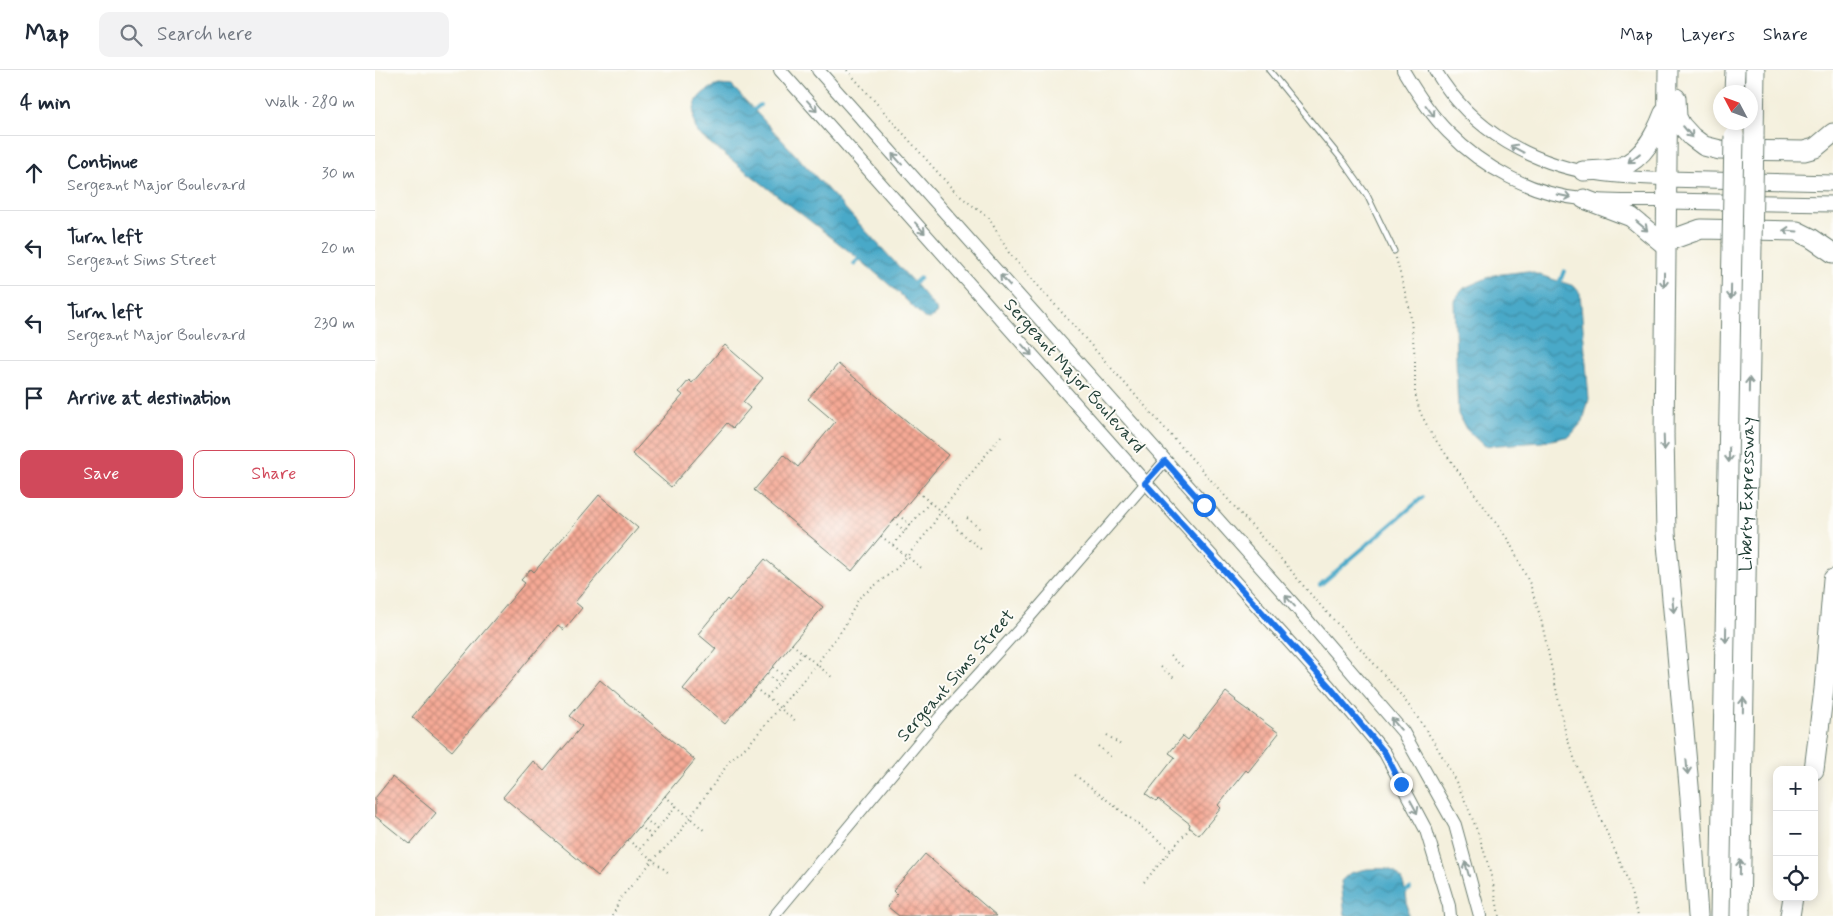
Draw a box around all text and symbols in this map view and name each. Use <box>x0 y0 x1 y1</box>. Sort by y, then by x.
search box <box>99 12 449 57</box>
text: Map <box>25 19 69 50</box>
icon: search <box>117 21 145 49</box>
text: Search here <box>157 22 253 47</box>
text: Map <box>1620 23 1653 47</box>
text: Layers <box>1681 23 1735 47</box>
text: Share <box>1763 23 1808 47</box>
north arrow <box>1713 85 1758 130</box>
text: 4 min <box>20 89 71 117</box>
text: Walk · 280 m <box>265 92 355 113</box>
one-way arrow <box>806 100 818 113</box>
one-way arrow <box>1425 104 1435 118</box>
one-way arrow <box>1682 125 1693 138</box>
one-way arrow <box>1509 144 1524 154</box>
text: Continue <box>67 150 138 175</box>
one-way arrow <box>891 152 903 165</box>
one-way arrow <box>1628 153 1641 164</box>
icon: ahead <box>20 159 48 187</box>
text: 30 m <box>322 163 355 184</box>
text: Sergeant Major Boulevard <box>67 175 245 196</box>
one-way arrow <box>1556 192 1572 201</box>
one-way arrow <box>1635 220 1648 231</box>
one-way arrow <box>914 222 925 235</box>
text: Turn left <box>67 225 143 250</box>
one-way arrow <box>1783 227 1799 236</box>
icon: left <box>20 234 48 262</box>
text: 20 m <box>321 238 355 259</box>
text: Sergeant Sims Street <box>67 250 217 271</box>
one-way arrow <box>1659 272 1669 288</box>
one-way arrow <box>999 274 1011 287</box>
one-way arrow <box>1726 284 1736 300</box>
street label: Sergeant Major Boulevard <box>997 293 1150 459</box>
text: Turn left <box>67 300 143 325</box>
icon: left <box>20 309 48 337</box>
text: 230 m <box>314 313 355 334</box>
text: Sergeant Major Boulevard <box>67 325 245 346</box>
one-way arrow <box>1022 343 1033 356</box>
one-way arrow <box>1744 377 1754 394</box>
icon: arrive <box>20 384 48 412</box>
text: Arrive at destination <box>67 386 231 411</box>
street label: Liberty Expressway <box>1734 416 1761 572</box>
one-way arrow <box>1659 434 1669 451</box>
one-way arrow <box>1724 446 1734 463</box>
button: Save <box>20 450 183 498</box>
button: Share <box>193 450 355 498</box>
route start <box>1193 494 1216 517</box>
one-way arrow <box>1284 594 1296 607</box>
one-way arrow <box>1668 597 1678 613</box>
street label: Sergeant Sims Street <box>892 605 1021 748</box>
one-way arrow <box>1721 626 1731 643</box>
one-way arrow <box>1738 697 1748 714</box>
one-way arrow <box>1390 718 1402 731</box>
one-way arrow <box>1682 759 1692 775</box>
map controls <box>1773 766 1818 901</box>
button: + <box>1773 766 1818 811</box>
route end <box>1390 773 1413 796</box>
one-way arrow <box>1409 799 1419 814</box>
button: − <box>1773 811 1818 856</box>
button: locate <box>1773 856 1818 901</box>
one-way arrow <box>1736 860 1745 876</box>
one-way arrow <box>1462 861 1471 877</box>

